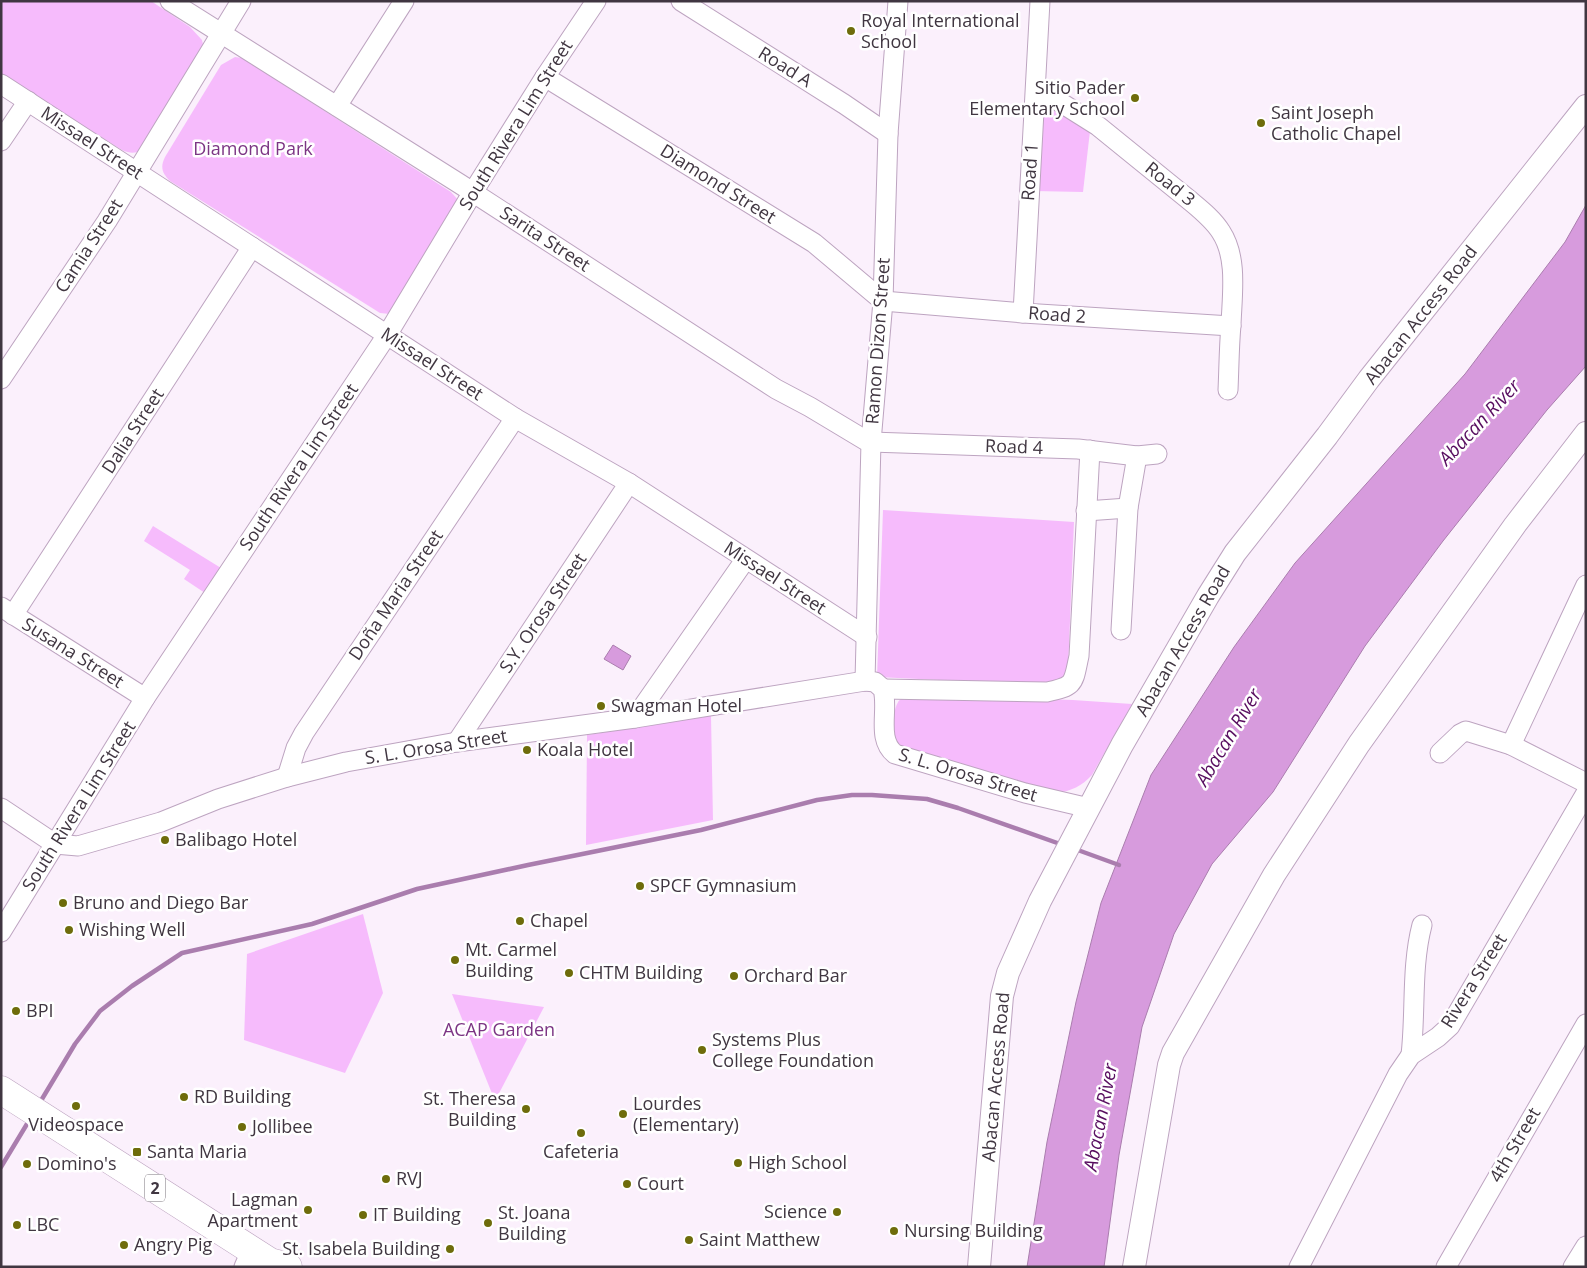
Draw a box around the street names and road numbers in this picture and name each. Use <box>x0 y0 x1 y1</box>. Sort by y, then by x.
street label: South Rivera Lim Street <box>453 35 577 214</box>
street label: Road A <box>754 40 817 92</box>
street label: Missael Street <box>37 100 148 184</box>
street label: Diamond Street <box>656 138 781 228</box>
street label: Road 1 <box>1015 142 1043 202</box>
street label: Road 3 <box>1141 156 1201 211</box>
street label: Camia Street <box>49 194 127 297</box>
street label: Sarita Street <box>496 200 595 276</box>
street label: Abacan Access Road <box>1358 240 1482 389</box>
street label: Ramon Dizon Street <box>859 257 895 425</box>
street label: Road 2 <box>1027 300 1087 328</box>
street label: Missael Street <box>377 321 488 405</box>
street label: South Rivera Lim Street <box>233 378 363 554</box>
street label: Dalia Street <box>96 383 169 478</box>
street label: Road 4 <box>985 433 1043 459</box>
street label: Doña Maria Street <box>343 524 448 664</box>
street label: Missael Street <box>720 535 831 619</box>
street label: S.Y. Orosa Street <box>493 548 591 677</box>
street label: Abacan Access Road <box>1129 561 1235 720</box>
street label: Susana Street <box>18 611 129 693</box>
street label: South Rivera Lim Street <box>16 716 140 895</box>
street label: S. L. Orosa Street <box>363 723 509 769</box>
street label: S. L. Orosa Street <box>896 742 1041 807</box>
street label: Rivera Street <box>1435 929 1512 1032</box>
street label: Abacan Access Road <box>976 991 1014 1163</box>
street label: 4th Street <box>1483 1103 1545 1186</box>
road number: 2 <box>145 1174 165 1202</box>

